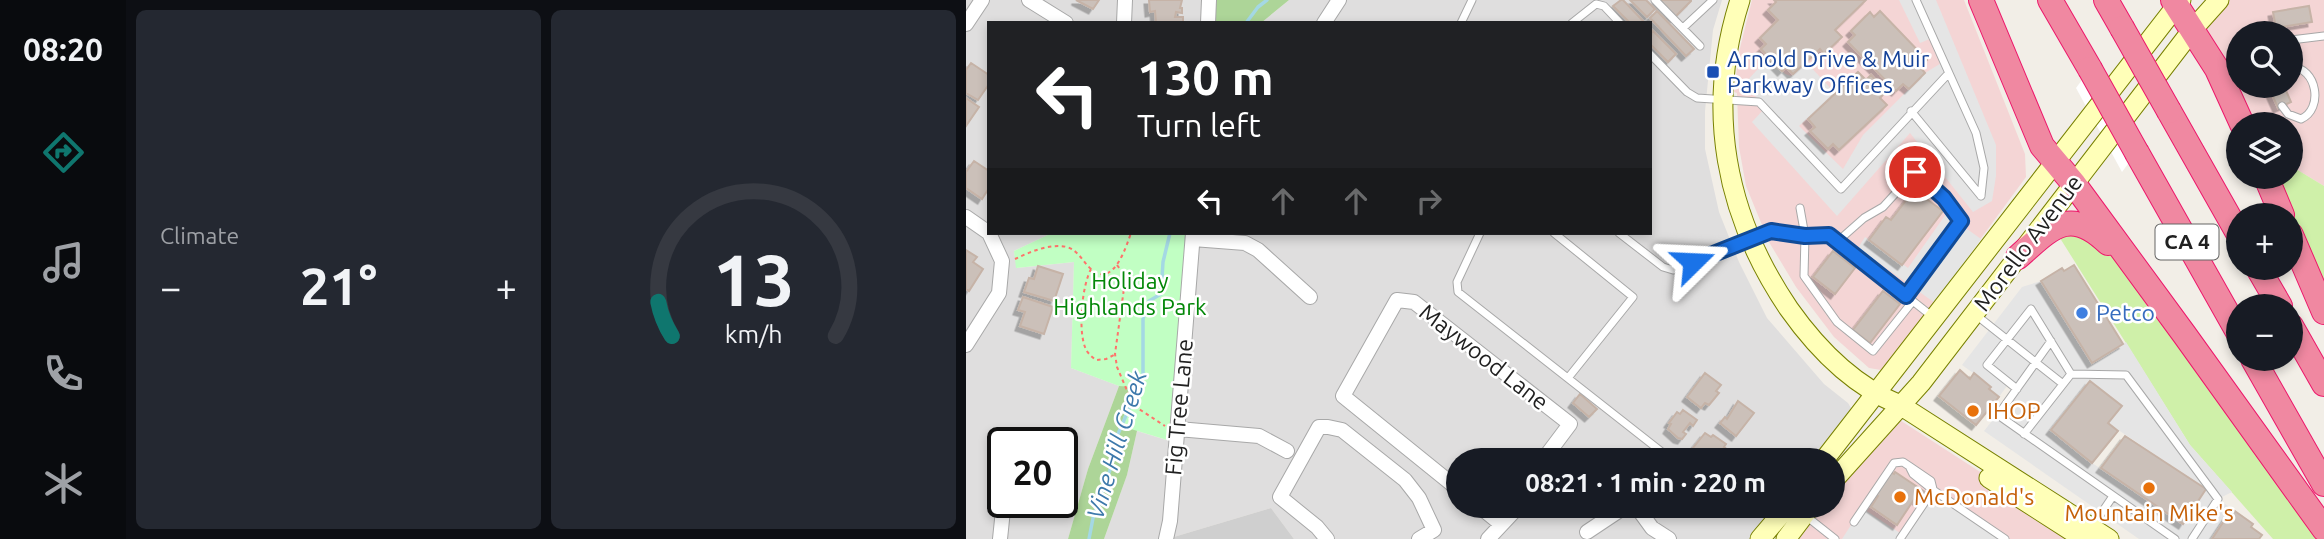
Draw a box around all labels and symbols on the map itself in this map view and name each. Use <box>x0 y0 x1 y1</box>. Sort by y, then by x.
place label: Arnold Drive & Muir Parkway Offices <box>1727 46 1930 97</box>
marker: Arnold Drive & Muir Parkway Offices <box>1705 64 1721 80</box>
pin <box>1885 142 1945 202</box>
street label: Morello Avenue <box>1969 170 2087 315</box>
road number: CA 4 <box>2156 224 2218 260</box>
position arrow <box>1656 225 1730 299</box>
park label: Holiday Highlands Park <box>1053 268 1207 319</box>
street label: Maywood Lane <box>1415 299 1553 415</box>
place label: Petco <box>2096 300 2155 325</box>
marker: Petco <box>2074 305 2090 321</box>
street label: Fig Tree Lane <box>1160 338 1197 476</box>
water label: Vine Hill Creek <box>1081 367 1152 522</box>
place label: IHOP <box>1987 398 2041 423</box>
marker: IHOP <box>1965 403 1981 419</box>
speed limit sign: 20 <box>987 427 1078 518</box>
marker: Mountain Mike's <box>2141 480 2157 496</box>
place label: McDonald's <box>1914 484 2034 509</box>
marker: McDonald's <box>1892 489 1908 505</box>
place label: Mountain Mike's <box>2064 500 2234 525</box>

